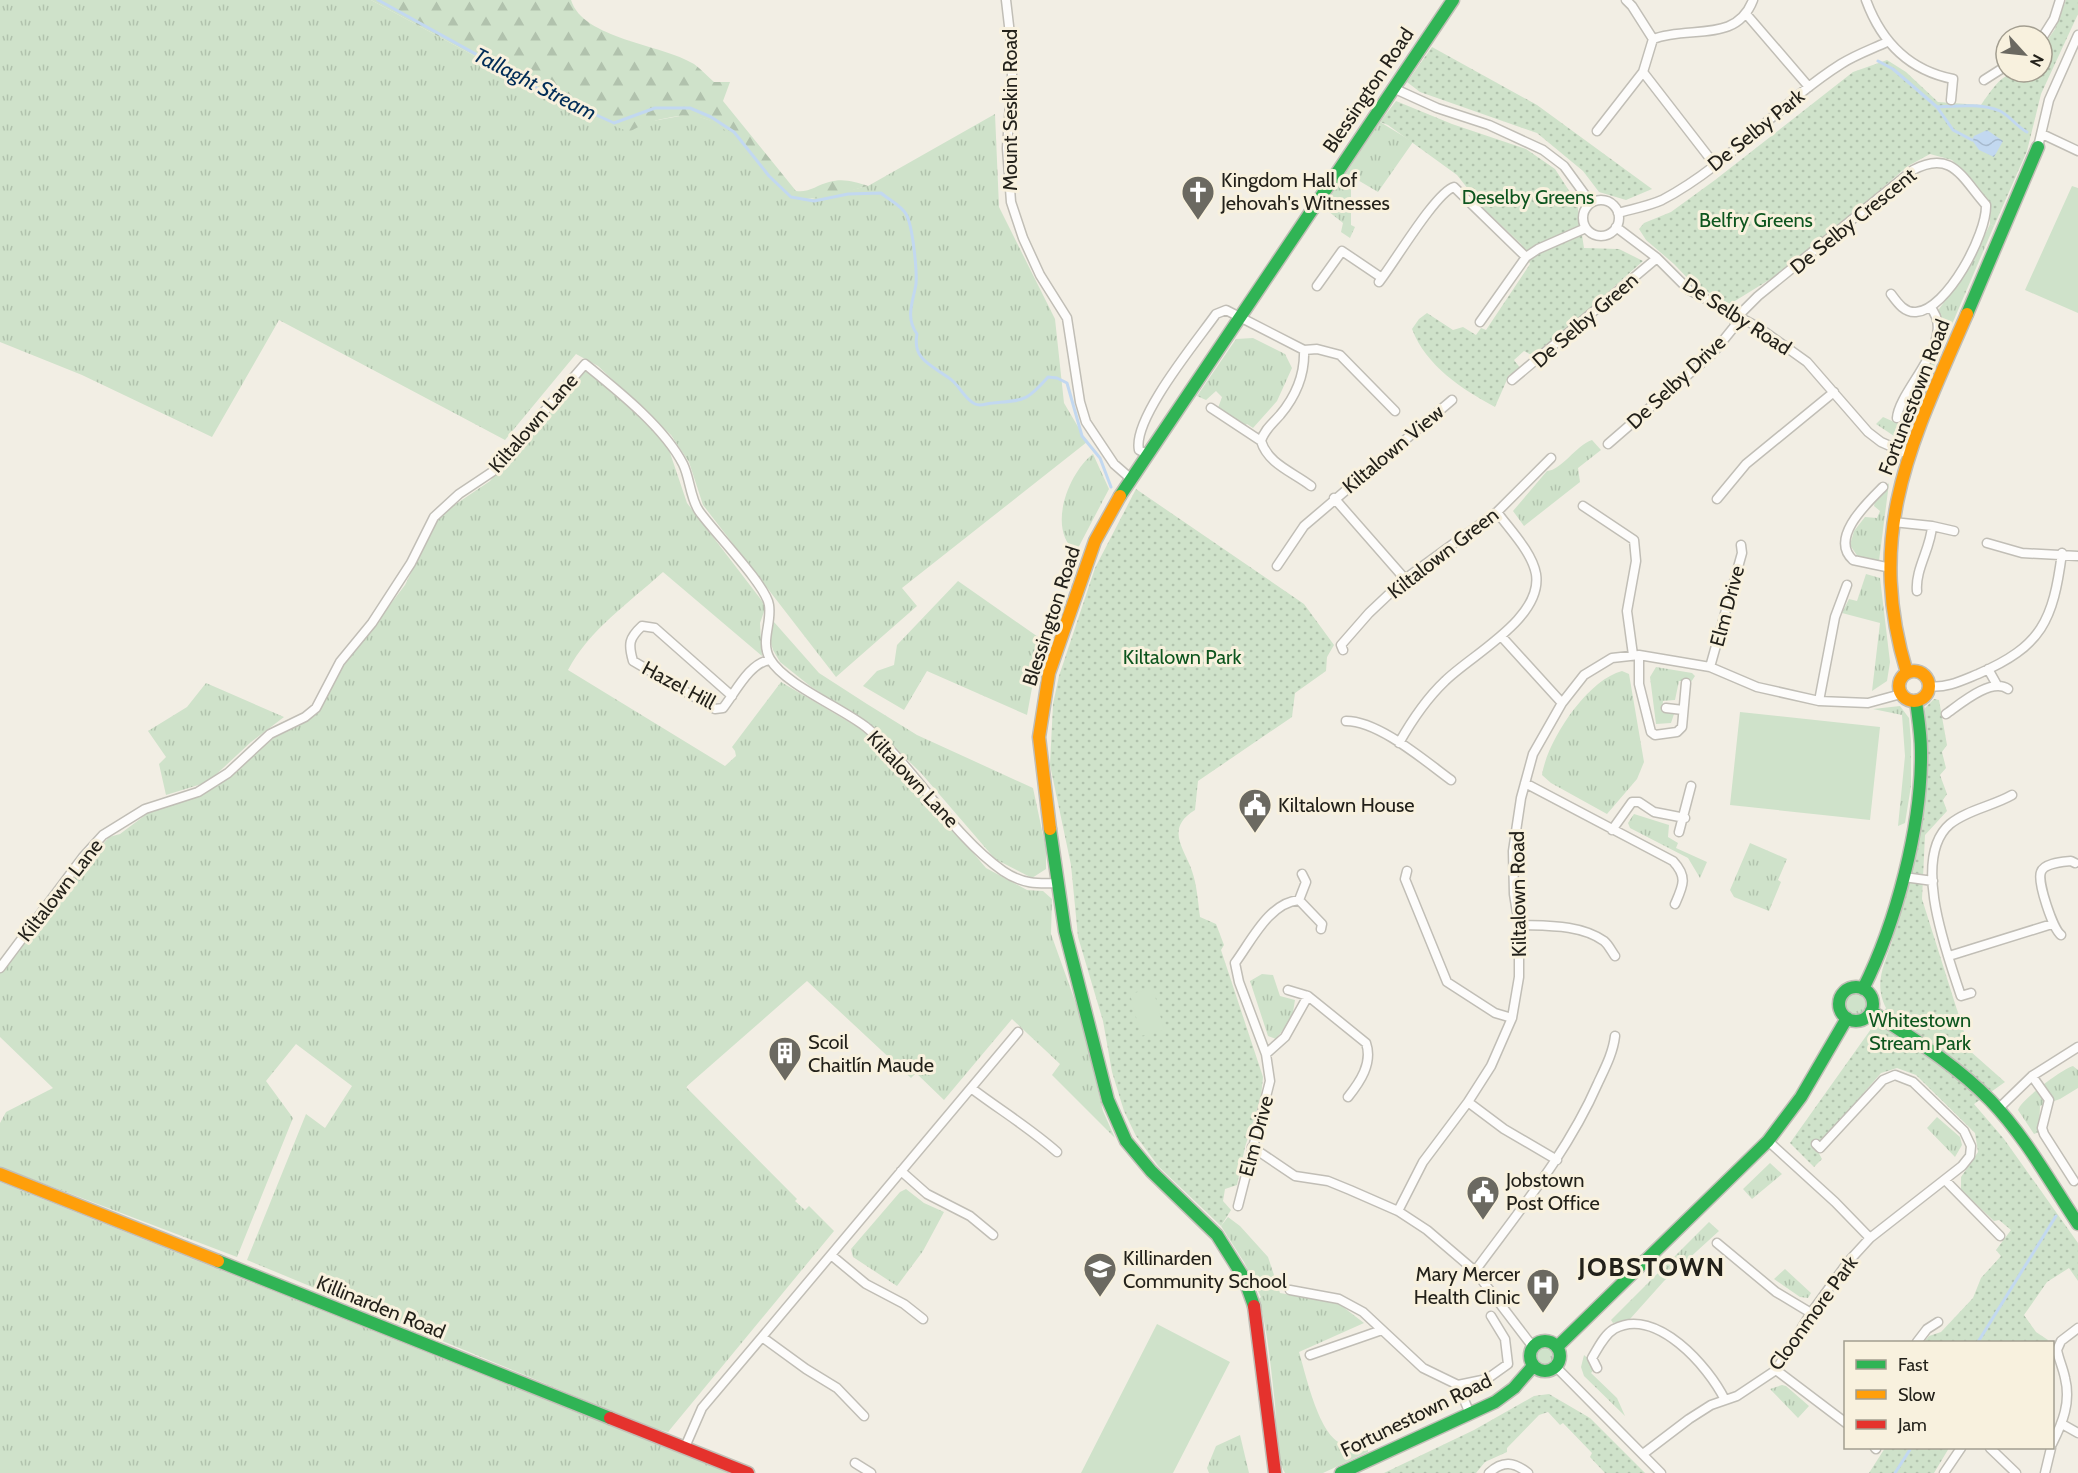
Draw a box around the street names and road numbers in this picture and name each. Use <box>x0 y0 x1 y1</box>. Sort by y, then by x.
street label: Blessington Road <box>1317 23 1419 157</box>
street label: Mount Seskin Road <box>998 29 1022 191</box>
street label: De Selby Park <box>1703 84 1809 176</box>
street label: De Selby Crescent <box>1785 163 1921 279</box>
street label: De Selby Green <box>1527 268 1643 372</box>
street label: De Selby Road <box>1678 272 1796 360</box>
street label: Fortunestown Road <box>1873 316 1955 478</box>
street label: De Selby Drive <box>1622 330 1730 434</box>
street label: Kiltalown Lane <box>483 368 583 478</box>
street label: Kiltalown View <box>1337 399 1449 498</box>
street label: Kiltalown Green <box>1383 502 1503 604</box>
street label: Blessington Road <box>1017 543 1085 689</box>
street label: Elm Drive <box>1705 563 1749 649</box>
street label: Hazel Hill <box>638 656 720 714</box>
street label: Kiltalown Lane <box>862 726 964 832</box>
street label: Kiltalown Road <box>1505 831 1531 957</box>
street label: Kiltalown Lane <box>12 834 108 946</box>
street label: Elm Drive <box>1234 1093 1278 1179</box>
street label: Cloonmore Park <box>1763 1251 1863 1375</box>
street label: Killinarden Road <box>313 1270 449 1344</box>
street label: Fortunestown Road <box>1337 1368 1495 1462</box>

